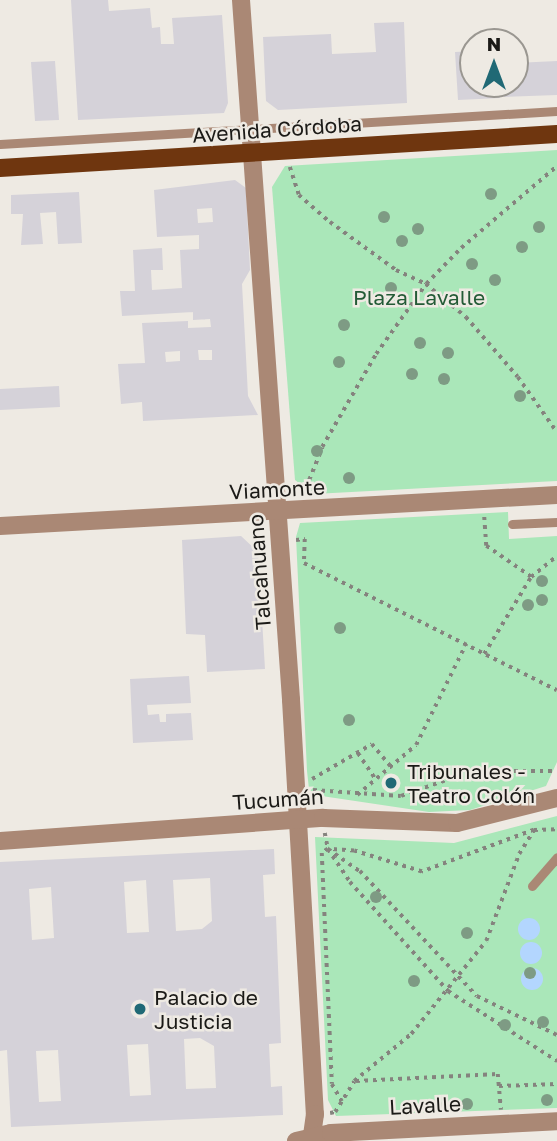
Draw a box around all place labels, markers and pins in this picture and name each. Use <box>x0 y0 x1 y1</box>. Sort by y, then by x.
place label: Tribunales - Teatro Colón <box>407 758 535 808</box>
marker: Tribunales - Teatro Colón <box>381 773 401 793</box>
place label: Palacio de Justicia <box>154 984 258 1034</box>
marker: Palacio de Justicia <box>132 1001 148 1017</box>

